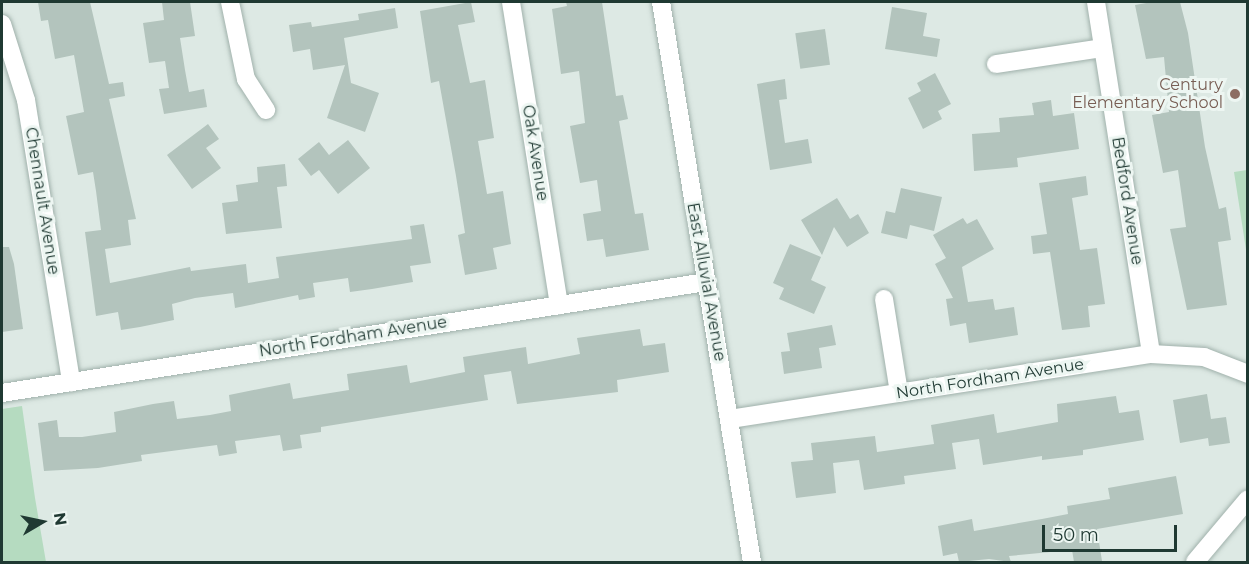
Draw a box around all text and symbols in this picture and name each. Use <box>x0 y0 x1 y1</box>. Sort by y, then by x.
place label: Century Elementary School <box>1072 75 1223 113</box>
marker: Century Elementary School <box>1228 87 1242 101</box>
street label: Oak Avenue <box>518 104 552 202</box>
street label: Chennault Avenue <box>21 126 63 276</box>
street label: Bedford Avenue <box>1107 136 1147 266</box>
street label: East Alluvial Avenue <box>683 201 729 363</box>
street label: North Fordham Avenue <box>258 313 448 361</box>
street label: North Fordham Avenue <box>895 355 1085 403</box>
north arrow <box>12 492 72 552</box>
text: N <box>50 511 71 527</box>
scale bar <box>1045 513 1180 551</box>
text: 50 m <box>1053 524 1099 546</box>

